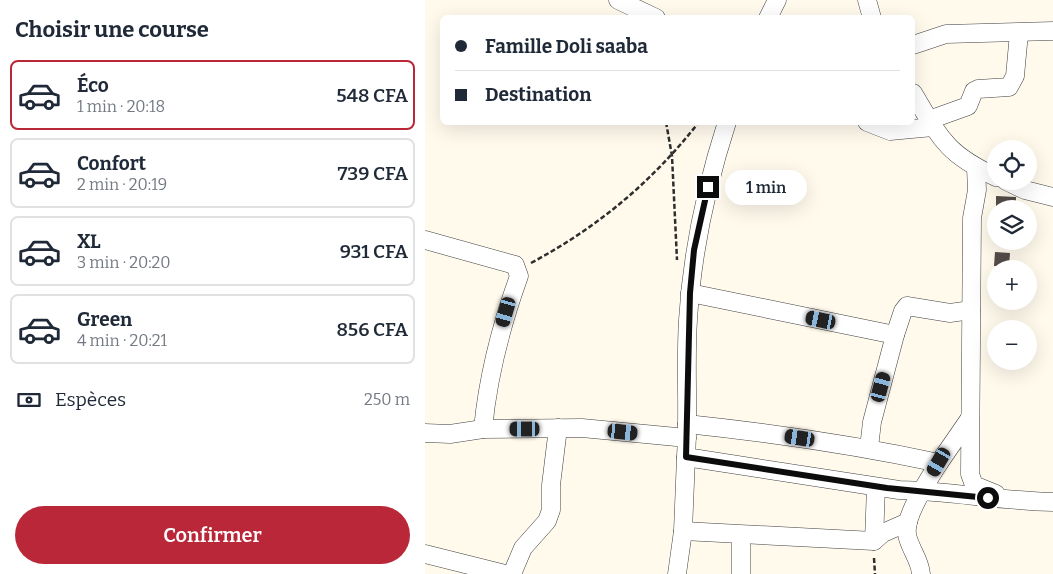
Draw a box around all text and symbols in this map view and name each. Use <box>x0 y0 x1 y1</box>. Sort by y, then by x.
text: Choisir une course <box>15 16 209 43</box>
text: Famille Doli saaba <box>485 35 648 58</box>
icon: car <box>17 73 62 118</box>
text: Éco <box>77 74 109 97</box>
text: Destination <box>485 83 591 106</box>
text: 548 CFA <box>336 84 408 107</box>
text: 1 min · 20:18 <box>77 97 165 116</box>
map controls <box>987 140 1037 370</box>
button: locate <box>987 140 1037 190</box>
icon: car <box>17 151 62 196</box>
text: Confort <box>77 152 146 175</box>
text: 739 CFA <box>338 162 408 185</box>
callout: 1 min <box>725 170 808 204</box>
text: 2 min · 20:19 <box>77 175 167 194</box>
route end <box>697 176 719 198</box>
text: 1 min <box>746 178 786 197</box>
button: layers <box>987 200 1037 250</box>
icon: car <box>17 229 62 274</box>
text: XL <box>77 230 101 253</box>
text: 931 CFA <box>340 240 408 263</box>
text: 3 min · 20:20 <box>77 253 171 272</box>
button: + <box>987 260 1037 310</box>
car <box>494 296 517 328</box>
icon: car <box>17 307 62 352</box>
text: Green <box>77 308 132 331</box>
car <box>804 310 837 330</box>
text: 856 CFA <box>336 318 408 341</box>
button: − <box>987 320 1037 370</box>
text: 4 min · 20:21 <box>77 331 167 350</box>
car <box>869 371 892 403</box>
icon: cash <box>15 386 43 414</box>
text: Espèces <box>55 388 126 411</box>
text: 250 m <box>364 390 410 409</box>
car <box>510 422 540 437</box>
car <box>607 423 638 441</box>
car <box>784 428 815 448</box>
car <box>925 445 952 479</box>
route start <box>977 487 999 509</box>
button: Confirmer <box>15 506 410 564</box>

